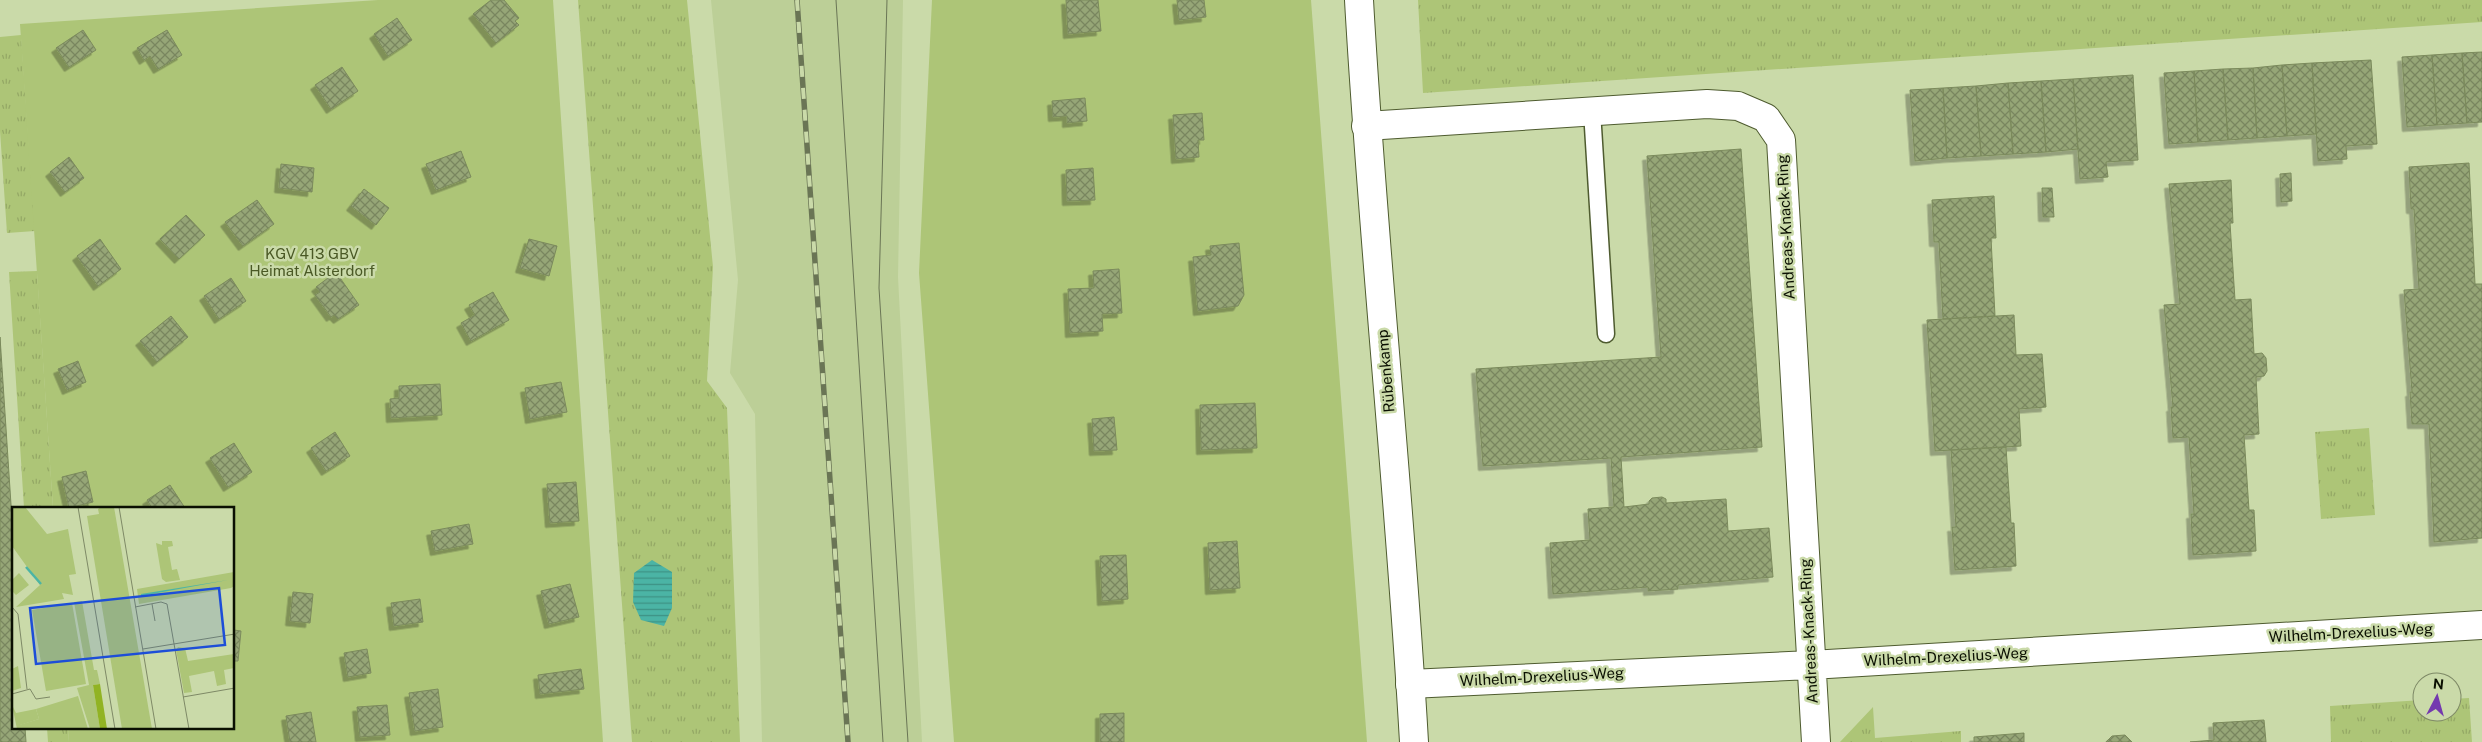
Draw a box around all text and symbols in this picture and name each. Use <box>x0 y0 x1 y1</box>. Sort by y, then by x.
street label: Andreas-Knack-Ring <box>1773 154 1798 300</box>
park label: KGV 413 GBV Heimat Alsterdorf <box>249 245 375 279</box>
street label: Rübenkamp <box>1373 329 1398 413</box>
inset map <box>12 507 235 730</box>
street label: Andreas-Knack-Ring <box>1796 558 1821 704</box>
street label: Wilhelm-Drexelius-Weg <box>2268 620 2434 645</box>
street label: Wilhelm-Drexelius-Weg <box>1863 644 2029 669</box>
street label: Wilhelm-Drexelius-Weg <box>1459 664 1625 689</box>
north arrow <box>2412 672 2462 722</box>
text: N <box>2432 676 2445 693</box>

